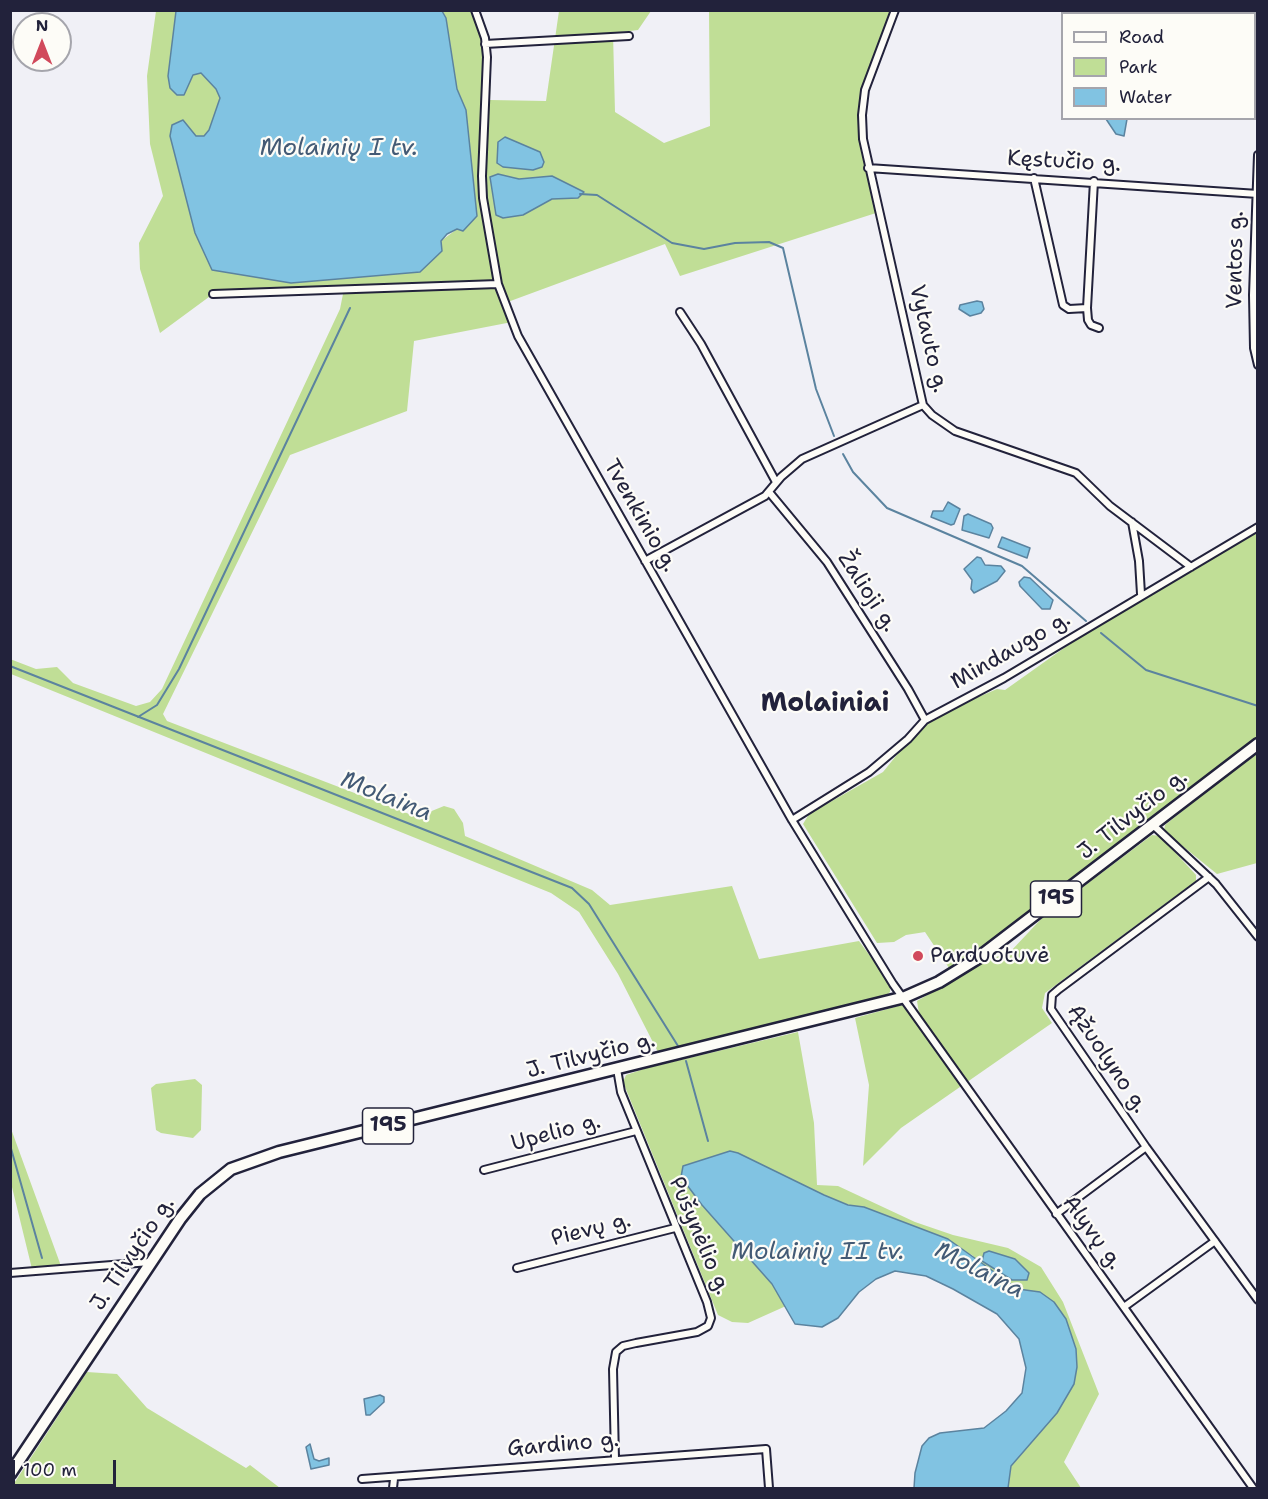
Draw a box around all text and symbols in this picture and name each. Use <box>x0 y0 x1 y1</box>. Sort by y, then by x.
north arrow <box>12 12 72 72</box>
legend <box>1061 12 1256 120</box>
text: N <box>36 15 48 36</box>
text: Road <box>1119 25 1164 49</box>
text: Park <box>1119 55 1158 79</box>
text: Water <box>1119 85 1172 109</box>
water label: Molainių I tv. <box>260 135 418 163</box>
street label: Kęstučio g. <box>1006 146 1122 178</box>
street label: Ventos g. <box>1222 211 1250 309</box>
street label: Vytauto g. <box>903 283 953 395</box>
street label: Tvenkinio g. <box>597 455 683 577</box>
street label: Žalioji g. <box>831 547 903 637</box>
street label: Mindaugo g. <box>947 606 1075 696</box>
district label: Molainiai <box>761 688 889 720</box>
street label: J. Tilvyčio g. <box>1073 764 1193 866</box>
water label: Molaina <box>336 766 436 828</box>
road number: 195 <box>1030 881 1082 917</box>
place label: Parduotuvė <box>930 943 1050 969</box>
marker: Parduotuvė <box>911 949 925 963</box>
street label: Ąžuolyno g. <box>1061 1000 1153 1118</box>
street label: J. Tilvyčio g. <box>524 1027 658 1085</box>
road number: 195 <box>362 1108 414 1144</box>
street label: Upelio g. <box>508 1108 604 1158</box>
street label: Pušynėlio g. <box>662 1173 736 1299</box>
street label: Alyvų g. <box>1056 1191 1128 1275</box>
street label: J. Tilvyčio g. <box>85 1192 181 1316</box>
street label: Pievų g. <box>548 1207 634 1253</box>
water label: Molaina <box>930 1236 1028 1306</box>
water label: Molainių II tv. <box>731 1239 905 1267</box>
street label: Gardino g. <box>506 1427 620 1463</box>
scale bar <box>15 1448 118 1486</box>
text: 100 m <box>23 1458 77 1482</box>

